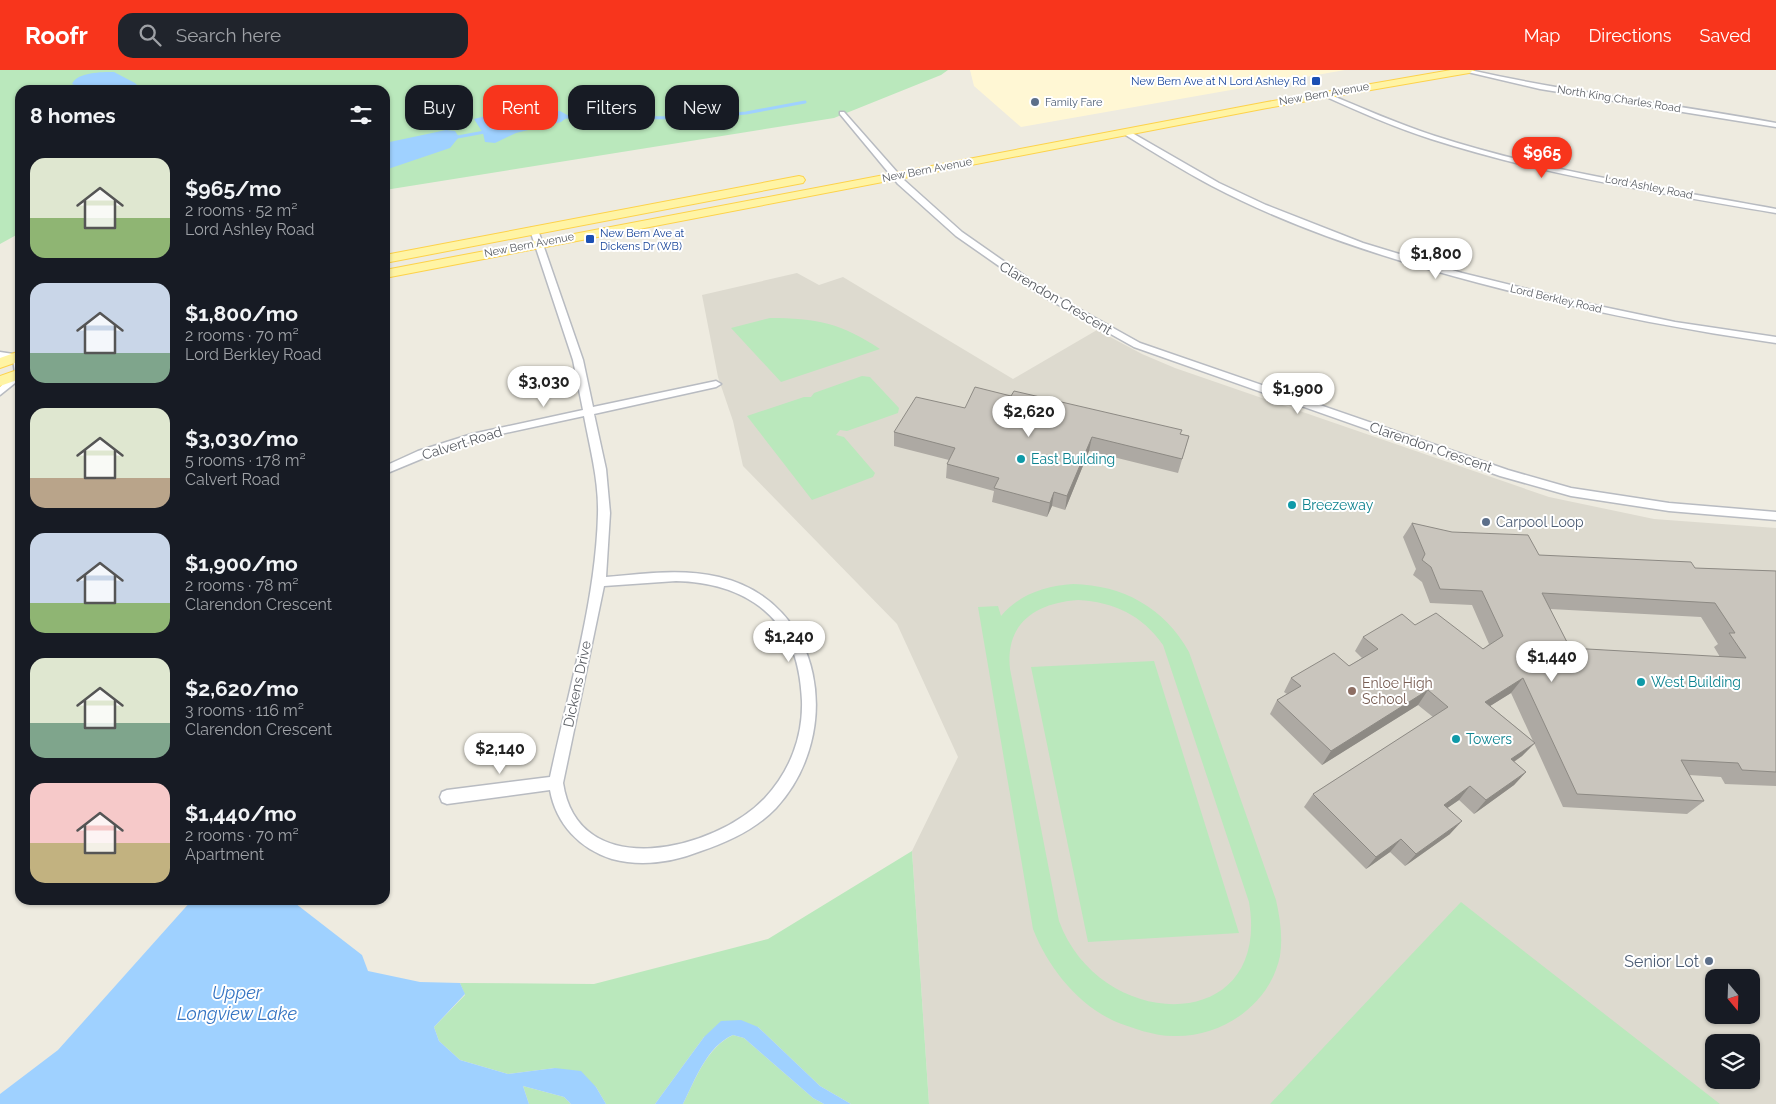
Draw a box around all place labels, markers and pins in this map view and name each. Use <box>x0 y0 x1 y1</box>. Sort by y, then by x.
place label: New Bern Ave at N Lord Ashley Rd <box>1131 75 1306 88</box>
marker: New Bern Ave at N Lord Ashley Rd <box>1310 75 1322 87</box>
marker: Family Fare <box>1029 96 1041 108</box>
place label: Family Fare <box>1045 96 1103 109</box>
pin: $965 <box>1512 136 1572 179</box>
place label: New Bern Ave at Dickens Dr (WB) <box>600 227 685 253</box>
marker: New Bern Ave at Dickens Dr (WB) <box>584 233 596 245</box>
pin: $1,800 <box>1395 238 1477 280</box>
pin: $3,030 <box>503 366 585 408</box>
pin: $1,900 <box>1257 372 1339 415</box>
pin: $2,620 <box>988 396 1070 438</box>
place label: East Building <box>1031 451 1115 467</box>
marker: East Building <box>1015 453 1027 465</box>
place label: Breezeway <box>1302 497 1374 513</box>
marker: Breezeway <box>1286 499 1298 511</box>
place label: Carpool Loop <box>1496 514 1584 530</box>
marker: Carpool Loop <box>1480 516 1492 528</box>
pin: $1,240 <box>748 620 830 663</box>
pin: $1,440 <box>1511 640 1593 683</box>
place label: West Building <box>1651 674 1741 690</box>
place label: Enloe High School <box>1362 675 1433 707</box>
marker: West Building <box>1635 676 1647 688</box>
marker: Enloe High School <box>1346 685 1358 697</box>
place label: Towers <box>1466 731 1512 747</box>
pin: $2,140 <box>459 732 541 775</box>
marker: Towers <box>1450 733 1462 745</box>
place label: Senior Lot <box>1624 952 1700 971</box>
marker: Senior Lot <box>1703 955 1715 967</box>

